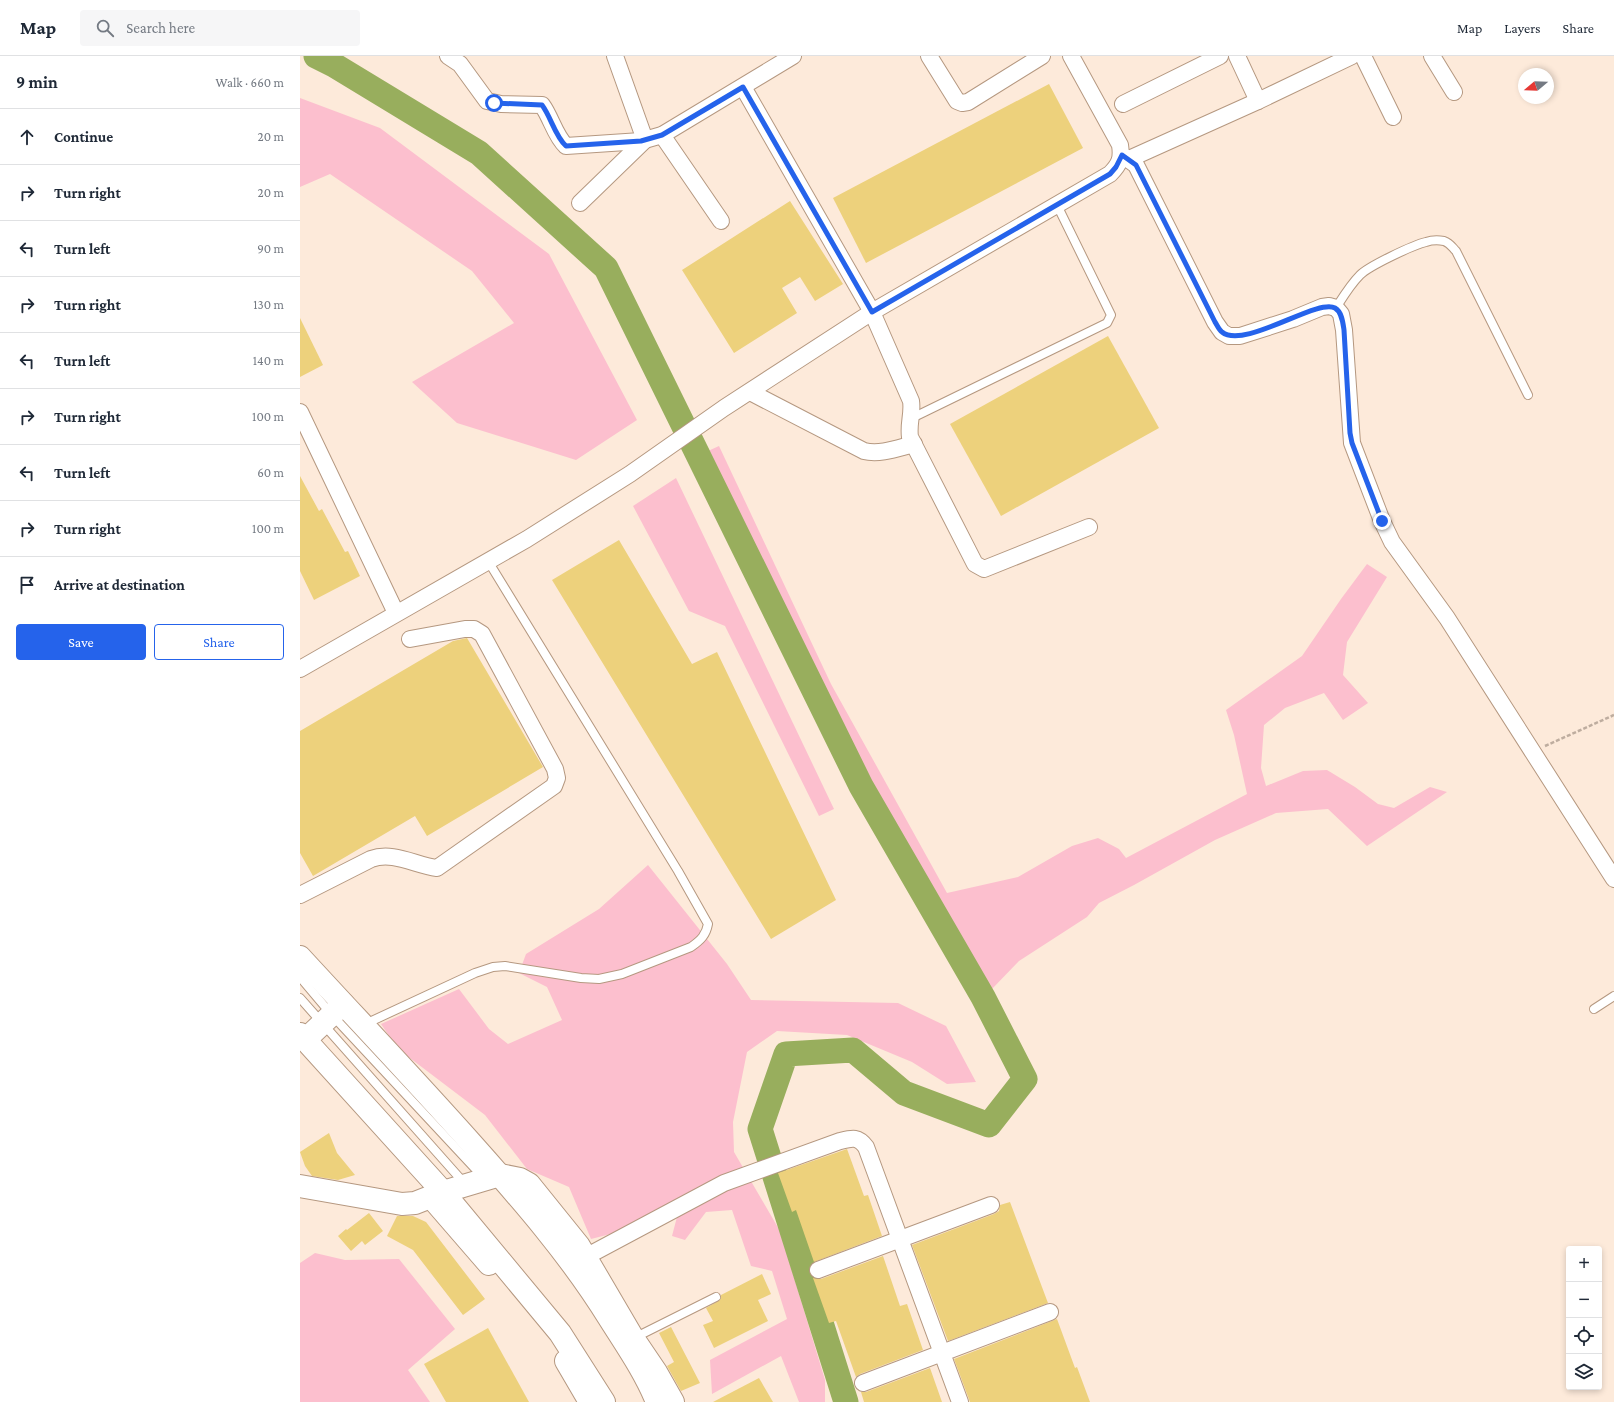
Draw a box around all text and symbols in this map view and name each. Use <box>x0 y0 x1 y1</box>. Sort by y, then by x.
search box <box>80 10 360 46</box>
text: Map <box>20 17 56 38</box>
icon: search <box>94 17 116 39</box>
text: Search here <box>126 20 195 36</box>
text: Map <box>1457 20 1482 36</box>
text: Layers <box>1504 20 1541 36</box>
text: Share <box>1563 20 1594 36</box>
north arrow <box>1518 68 1554 104</box>
text: 9 min <box>16 73 58 92</box>
text: Walk · 660 m <box>216 75 284 90</box>
route start <box>485 94 503 112</box>
icon: ahead <box>16 126 38 148</box>
text: Continue <box>54 129 113 145</box>
text: 20 m <box>258 129 284 144</box>
icon: right <box>16 182 38 204</box>
text: Turn right <box>54 185 121 201</box>
text: 20 m <box>258 185 284 200</box>
icon: left <box>16 238 38 260</box>
text: Turn left <box>54 241 110 257</box>
text: 90 m <box>257 241 284 256</box>
icon: right <box>16 294 38 316</box>
text: Turn right <box>54 297 121 313</box>
text: 130 m <box>253 297 284 312</box>
icon: left <box>16 350 38 372</box>
text: Turn left <box>54 353 110 369</box>
text: 140 m <box>253 353 284 368</box>
icon: right <box>16 406 38 428</box>
text: Turn right <box>54 409 121 425</box>
text: 100 m <box>252 409 284 424</box>
icon: left <box>16 462 38 484</box>
text: Turn left <box>54 465 110 481</box>
text: 60 m <box>257 465 284 480</box>
route end <box>1373 512 1391 530</box>
icon: right <box>16 518 38 540</box>
text: Turn right <box>54 521 121 537</box>
text: 100 m <box>252 521 284 536</box>
icon: arrive <box>16 574 38 596</box>
text: Arrive at destination <box>54 577 185 593</box>
button: Save <box>16 624 146 660</box>
button: Share <box>154 624 284 660</box>
map controls <box>1566 1246 1602 1390</box>
button: + <box>1566 1246 1602 1282</box>
button: − <box>1566 1282 1602 1318</box>
button: locate <box>1566 1318 1602 1354</box>
button: layers <box>1566 1354 1602 1390</box>

